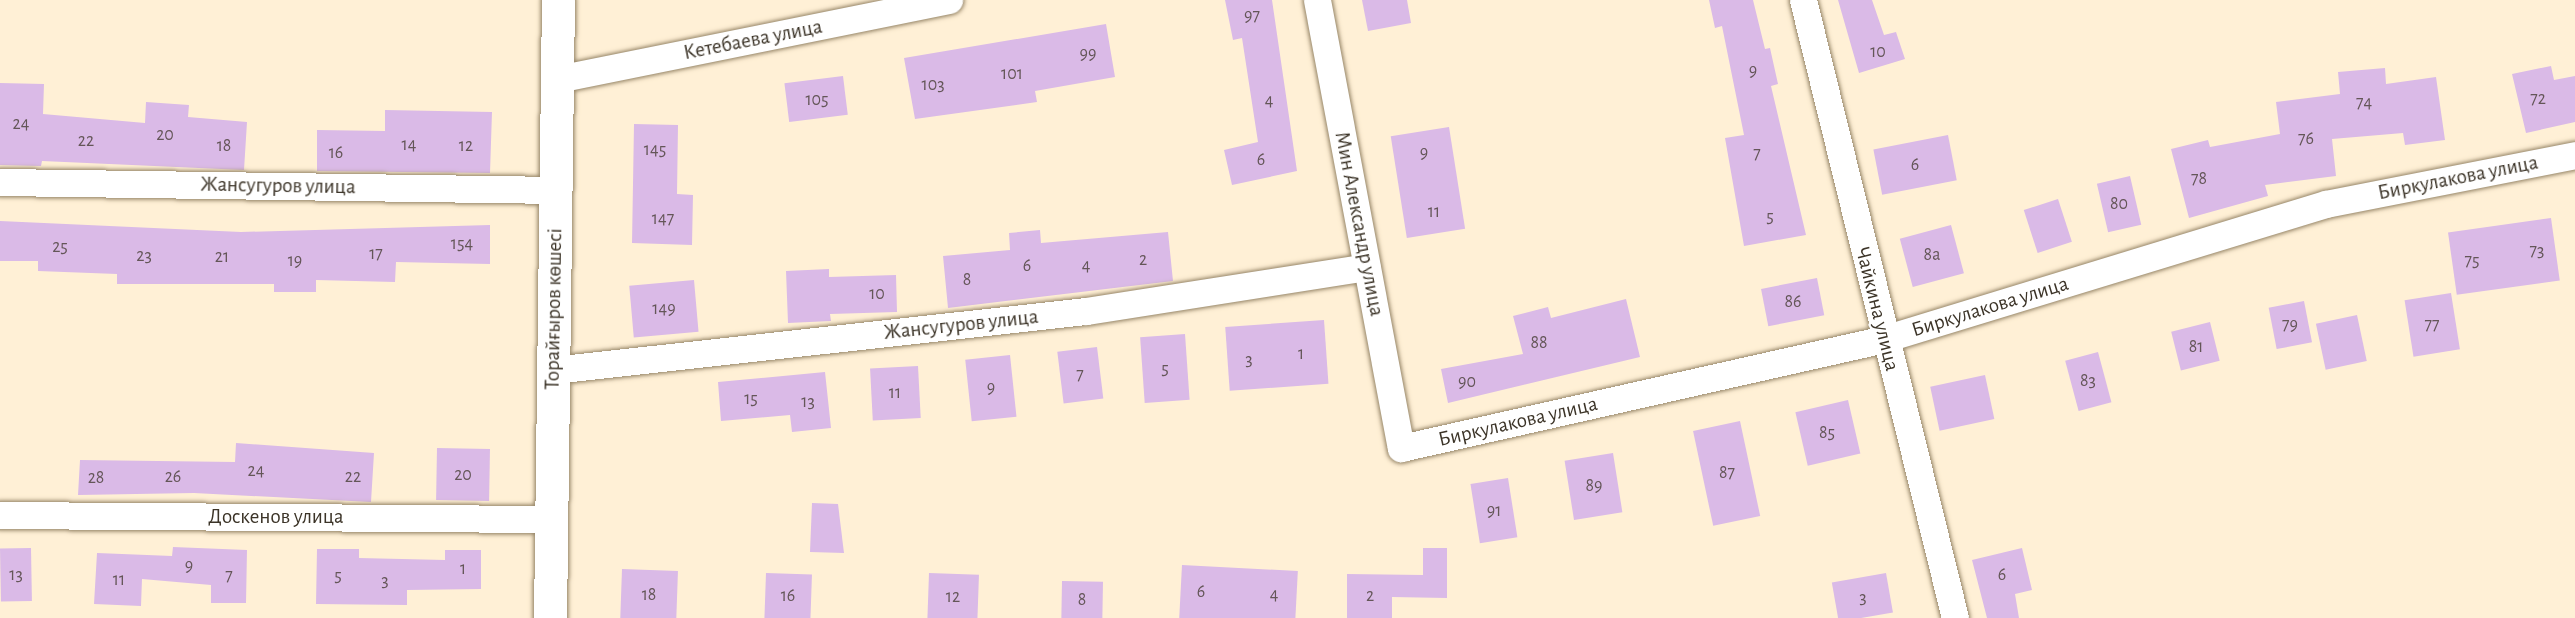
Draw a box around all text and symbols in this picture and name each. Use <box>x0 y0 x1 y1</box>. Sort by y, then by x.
house number: 97 <box>1244 5 1260 27</box>
street label: Кетебаева улица <box>681 14 825 66</box>
house number: 10 <box>1870 41 1886 63</box>
house number: 99 <box>1080 43 1096 65</box>
house number: 9 <box>1749 60 1757 82</box>
house number: 101 <box>1001 63 1023 85</box>
house number: 103 <box>921 74 945 96</box>
house number: 72 <box>2530 88 2546 110</box>
house number: 105 <box>805 89 829 111</box>
house number: 4 <box>1265 90 1273 112</box>
house number: 74 <box>2356 92 2372 114</box>
house number: 24 <box>13 113 29 135</box>
house number: 20 <box>156 124 174 146</box>
house number: 76 <box>2298 128 2314 150</box>
house number: 22 <box>78 130 94 152</box>
street label: Мин Александр улица <box>1329 130 1389 318</box>
house number: 14 <box>402 134 416 156</box>
house number: 18 <box>217 135 231 157</box>
house number: 12 <box>459 135 473 157</box>
house number: 145 <box>644 139 666 161</box>
house number: 16 <box>329 142 343 164</box>
house number: 9 <box>1420 142 1428 164</box>
house number: 7 <box>1753 143 1761 165</box>
house number: 6 <box>1257 149 1265 171</box>
street label: Биркулакова улица <box>2376 150 2540 206</box>
house number: 6 <box>1911 154 1919 176</box>
house number: 78 <box>2191 168 2207 190</box>
street label: Жансугуров улица <box>200 172 356 200</box>
house number: 80 <box>2110 193 2128 215</box>
house number: 11 <box>1428 201 1440 223</box>
house number: 5 <box>1766 206 1774 228</box>
house number: 147 <box>652 208 674 230</box>
street label: Торайғыров көшесі <box>540 228 568 390</box>
house number: 154 <box>451 233 473 255</box>
house number: 25 <box>52 236 68 258</box>
house number: 73 <box>2530 240 2544 262</box>
house number: 17 <box>369 243 383 265</box>
street label: Чайкина улица <box>1849 244 1905 374</box>
house number: 8а <box>1924 244 1940 266</box>
house number: 23 <box>136 245 152 267</box>
house number: 21 <box>215 246 229 268</box>
house number: 2 <box>1139 249 1147 271</box>
house number: 19 <box>288 250 302 272</box>
house number: 75 <box>2464 250 2480 272</box>
house number: 6 <box>1023 255 1031 277</box>
house number: 4 <box>1082 255 1090 277</box>
house number: 8 <box>963 269 971 291</box>
street label: Биркулакова улица <box>1908 271 2072 343</box>
house number: 10 <box>869 283 885 305</box>
house number: 86 <box>1785 291 1801 313</box>
house number: 149 <box>652 298 676 320</box>
street label: Жансугуров улица <box>882 304 1040 346</box>
house number: 79 <box>2282 314 2298 336</box>
house number: 77 <box>2424 314 2440 336</box>
house number: 88 <box>1530 332 1548 354</box>
house number: 81 <box>2189 336 2203 358</box>
house number: 1 <box>1298 343 1304 365</box>
house number: 3 <box>1245 349 1253 371</box>
house number: 5 <box>1161 358 1169 380</box>
house number: 7 <box>1076 364 1084 386</box>
house number: 83 <box>2080 370 2096 392</box>
house number: 90 <box>1458 371 1476 393</box>
house number: 9 <box>987 377 995 399</box>
house number: 11 <box>889 382 901 404</box>
house number: 15 <box>744 388 758 410</box>
house number: 13 <box>801 391 815 413</box>
street label: Биркулакова улица <box>1436 391 1600 453</box>
house number: 85 <box>1819 422 1835 444</box>
house number: 24 <box>248 460 264 482</box>
house number: 87 <box>1719 462 1735 484</box>
house number: 20 <box>454 464 472 486</box>
house number: 26 <box>165 466 181 488</box>
house number: 22 <box>345 466 361 488</box>
house number: 28 <box>88 467 104 489</box>
house number: 89 <box>1586 475 1602 497</box>
house number: 91 <box>1487 500 1501 522</box>
street label: Доскенов улица <box>208 504 344 530</box>
house number: 9 <box>185 555 193 577</box>
house number: 1 <box>460 558 466 580</box>
house number: 13 <box>9 564 23 586</box>
house number: 6 <box>1998 564 2006 586</box>
house number: 7 <box>225 565 233 587</box>
house number: 5 <box>334 565 342 587</box>
house number: 11 <box>113 569 125 591</box>
house number: 3 <box>381 570 389 592</box>
house number: 6 <box>1197 581 1205 603</box>
house number: 18 <box>642 584 656 606</box>
house number: 4 <box>1270 584 1278 606</box>
house number: 16 <box>781 585 795 607</box>
house number: 2 <box>1366 585 1374 607</box>
house number: 12 <box>946 586 960 608</box>
house number: 3 <box>1859 587 1867 609</box>
house number: 8 <box>1078 589 1086 611</box>

